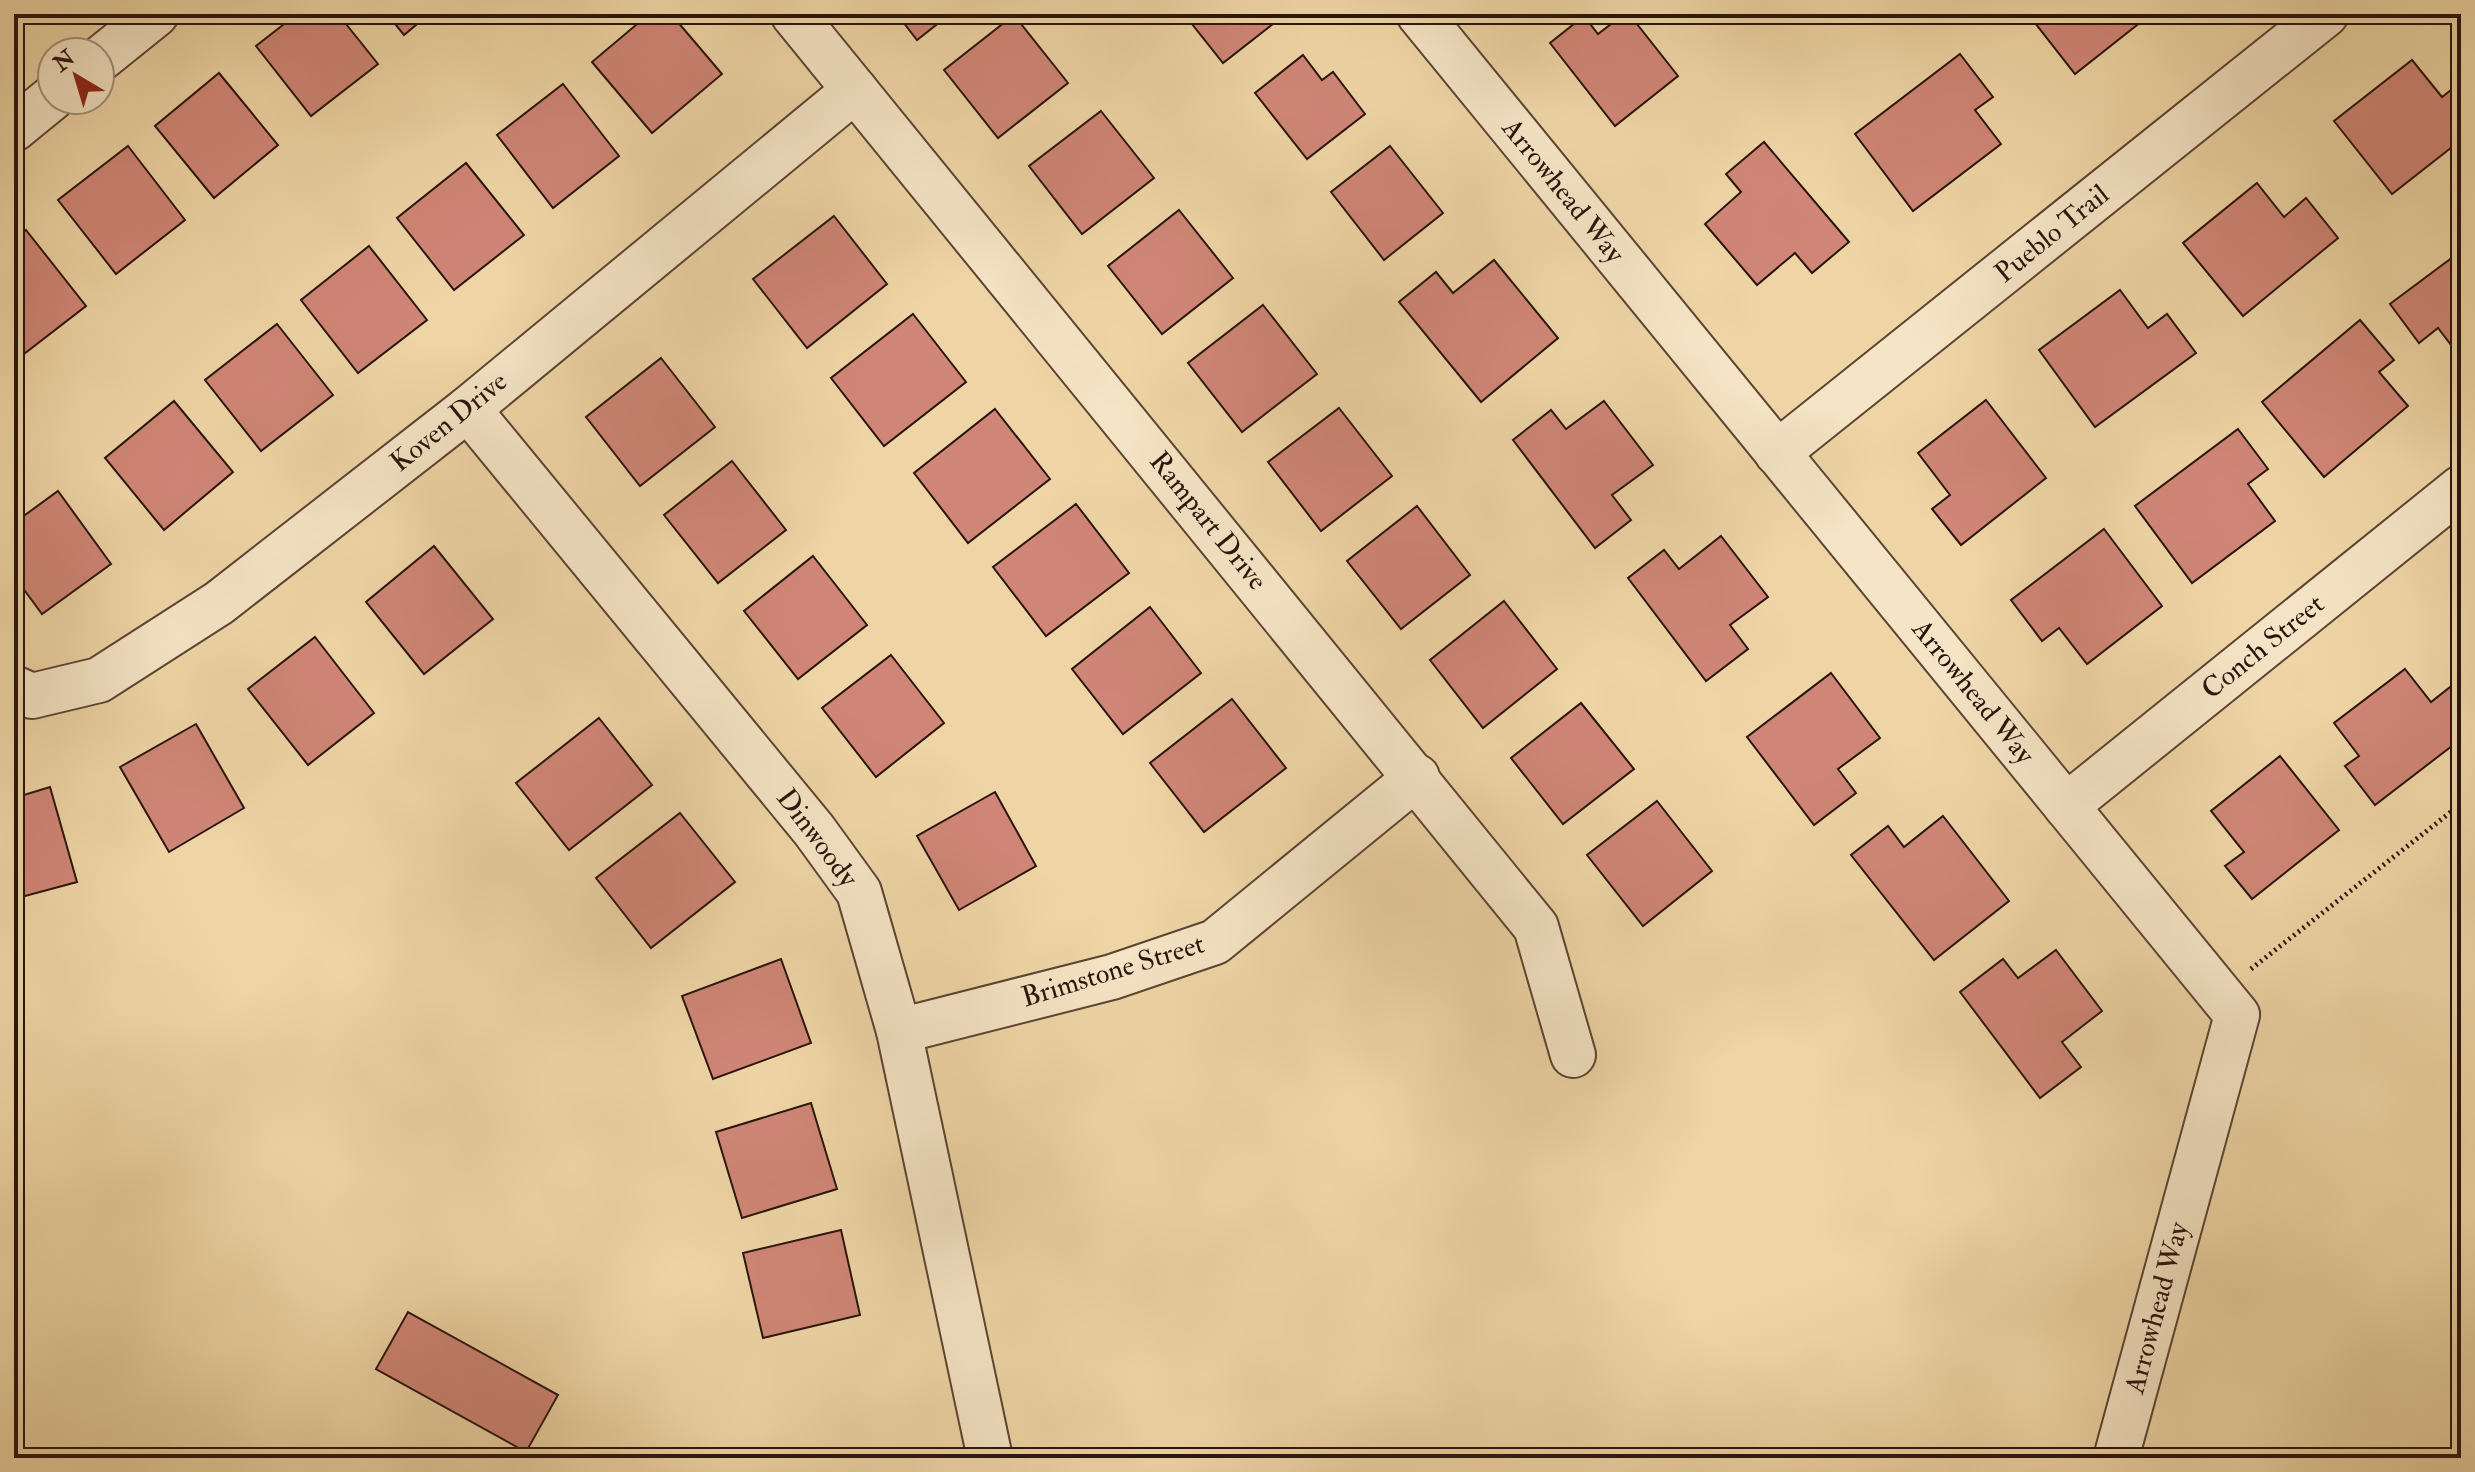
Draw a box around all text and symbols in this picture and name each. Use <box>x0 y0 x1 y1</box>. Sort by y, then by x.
north arrow <box>36 36 116 116</box>
text: N <box>47 44 81 79</box>
street label: Arrowhead Way <box>1493 111 1632 271</box>
street label: Pueblo Trail <box>1988 177 2116 291</box>
street label: Koven Drive <box>383 364 515 480</box>
street label: Rampart Drive <box>1141 445 1275 598</box>
street label: Conch Street <box>2195 587 2331 707</box>
street label: Arrowhead Way <box>1903 612 2042 772</box>
street label: Dinwoody <box>769 782 866 895</box>
street label: Brimstone Street <box>1017 927 1209 1015</box>
street label: Arrowhead Way <box>2117 1218 2197 1399</box>

